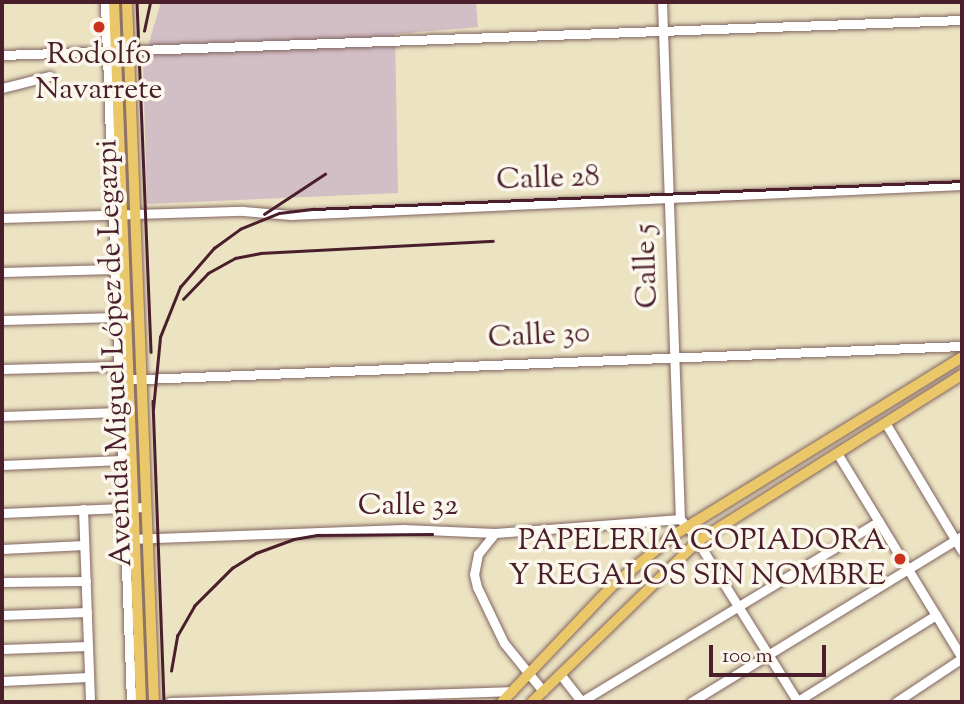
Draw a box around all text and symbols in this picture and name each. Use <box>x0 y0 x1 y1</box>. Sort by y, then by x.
marker: Rodolfo Navarrete <box>91 19 107 35</box>
place label: Rodolfo Navarrete <box>36 38 162 108</box>
street label: Avenida Miguel López de Legazpi <box>91 139 141 567</box>
street label: Calle 28 <box>496 160 600 200</box>
street label: Calle 5 <box>629 223 667 309</box>
street label: Calle 30 <box>487 316 591 358</box>
street label: Calle 32 <box>358 489 458 525</box>
place label: PAPELERIA COPIADORA Y REGALOS SIN NOMBRE <box>508 524 886 594</box>
marker: PAPELERIA COPIADORA Y REGALOS SIN NOMBRE <box>892 551 908 567</box>
scale bar <box>712 630 829 674</box>
text: 100 m <box>722 642 773 672</box>

